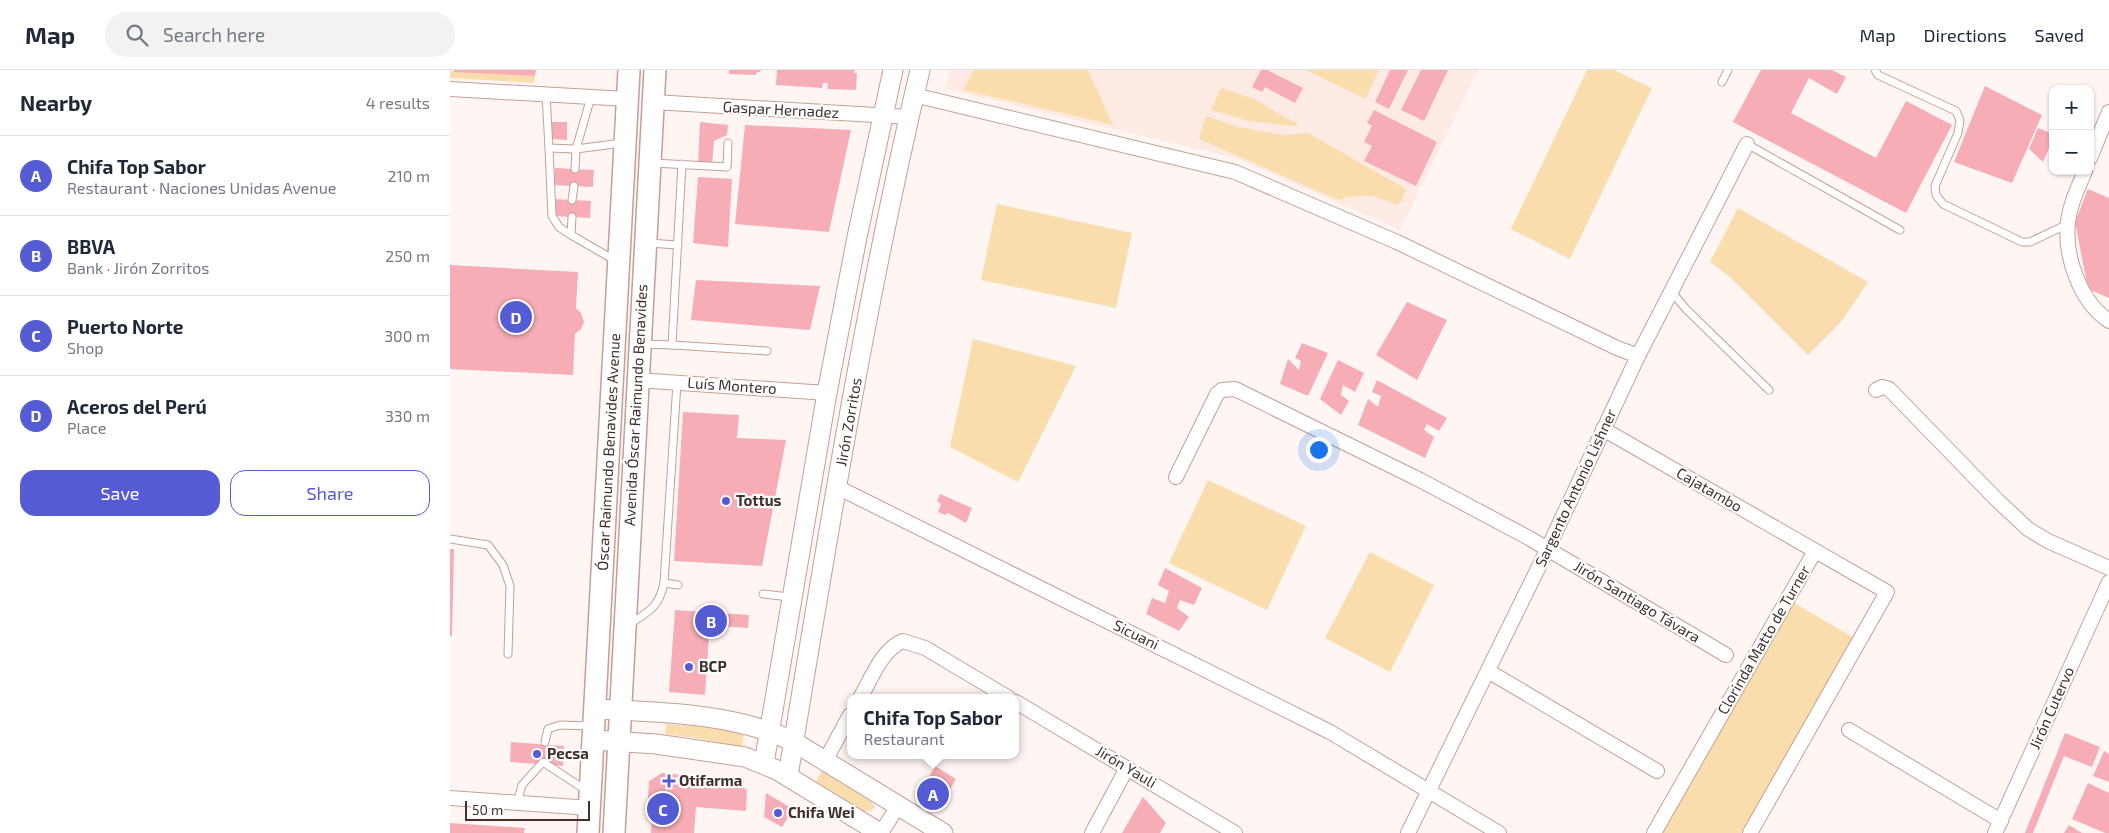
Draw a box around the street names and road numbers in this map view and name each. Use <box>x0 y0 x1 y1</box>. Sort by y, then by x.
street label: Gaspar Hernadez <box>722 97 840 121</box>
street label: Avenida Óscar Raimundo Benavides <box>620 284 650 526</box>
street label: Óscar Raimundo Benavides Avenue <box>593 333 623 571</box>
street label: Luís Montero <box>687 373 777 397</box>
street label: Jirón Zorritos <box>831 376 865 468</box>
street label: Sargento Antonio Lishner <box>1531 406 1620 569</box>
street label: Cajatambo <box>1673 463 1746 516</box>
street label: Jirón Santiago Távara <box>1571 556 1704 646</box>
street label: Clorinda Matto de Turner <box>1713 562 1813 717</box>
street label: Sicuani <box>1111 615 1162 653</box>
street label: Jirón Cutervo <box>2025 664 2077 752</box>
street label: Jirón Yauli <box>1093 741 1160 791</box>

